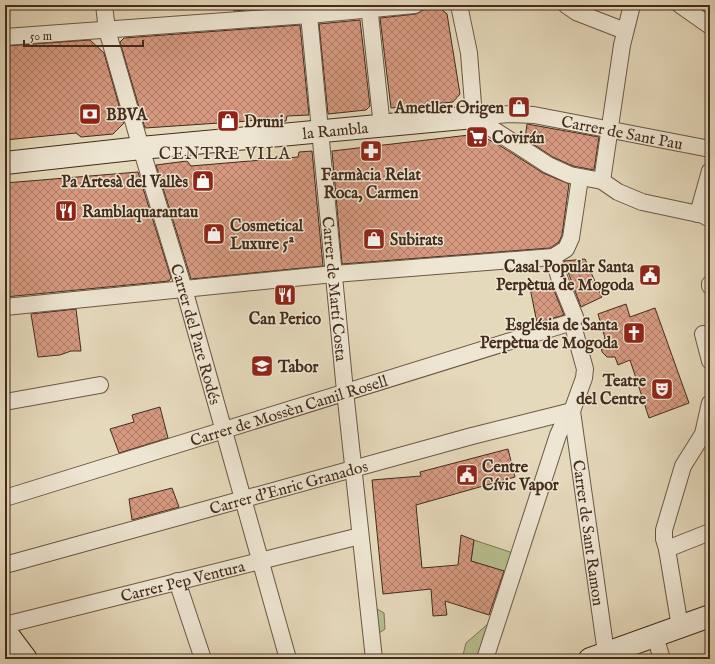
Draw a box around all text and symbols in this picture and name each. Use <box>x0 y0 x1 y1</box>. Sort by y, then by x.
scale bar <box>24 22 143 48</box>
text: 50 m <box>30 29 52 44</box>
shop icon: Ametller Origen <box>506 94 532 120</box>
place label: Ametller Origen <box>394 99 504 119</box>
bank icon: BBVA <box>77 101 103 127</box>
place label: BBVA <box>106 106 148 126</box>
shop icon: Druni <box>215 108 241 134</box>
place label: Druni <box>244 113 285 133</box>
street label: Carrer de Sant Pau <box>559 113 684 156</box>
street label: la Rambla <box>302 119 369 145</box>
supermarket icon: Covirán <box>464 124 490 150</box>
place label: Covirán <box>492 129 545 149</box>
pharmacy icon: Farmàcia Relat Roca, Carmen <box>358 138 384 164</box>
district label: CENTRE VILA <box>159 144 291 165</box>
place label: Farmàcia Relat Roca, Carmen <box>321 166 421 204</box>
shop icon: Pa Artesà del Vallès <box>190 168 216 194</box>
place label: Pa Artesà del Vallès <box>61 173 188 193</box>
restaurant icon: Ramblaquarantau <box>53 198 79 224</box>
place label: Ramblaquarantau <box>82 203 199 223</box>
street label: Carrer de Martí Costa <box>316 216 350 362</box>
place label: Cosmetical Luxure 5ª <box>230 217 304 255</box>
shop icon: Cosmetical Luxure 5ª <box>201 221 227 247</box>
shop icon: Subirats <box>361 226 387 252</box>
place label: Subirats <box>390 231 444 251</box>
place label: Casal Popular Santa Perpètua de Mogoda <box>496 258 635 296</box>
street label: Carrer del Pare Rodés <box>165 262 224 408</box>
public building icon: Casal Popular Santa Perpètua de Mogoda <box>637 262 663 288</box>
restaurant icon: Can Perico <box>272 282 298 308</box>
place label: Can Perico <box>249 310 322 330</box>
place label: Església de Santa Perpètua de Mogoda <box>480 316 619 354</box>
church icon: Església de Santa Perpètua de Mogoda <box>621 320 647 346</box>
school or university icon: Tabor <box>249 353 275 379</box>
place label: Tabor <box>277 358 318 378</box>
street label: Carrer de Mossèn Camil Rosell <box>188 372 391 452</box>
place label: Teatre del Centre <box>576 372 647 410</box>
theatre icon: Teatre del Centre <box>649 376 675 402</box>
street label: Carrer d'Enric Granados <box>207 457 371 520</box>
place label: Centre Cívic Vapor <box>482 458 559 496</box>
street label: Carrer de Sant Ramon <box>567 459 607 608</box>
public building icon: Centre Cívic Vapor <box>454 462 480 488</box>
street label: Carrer Pep Ventura <box>119 557 247 608</box>

